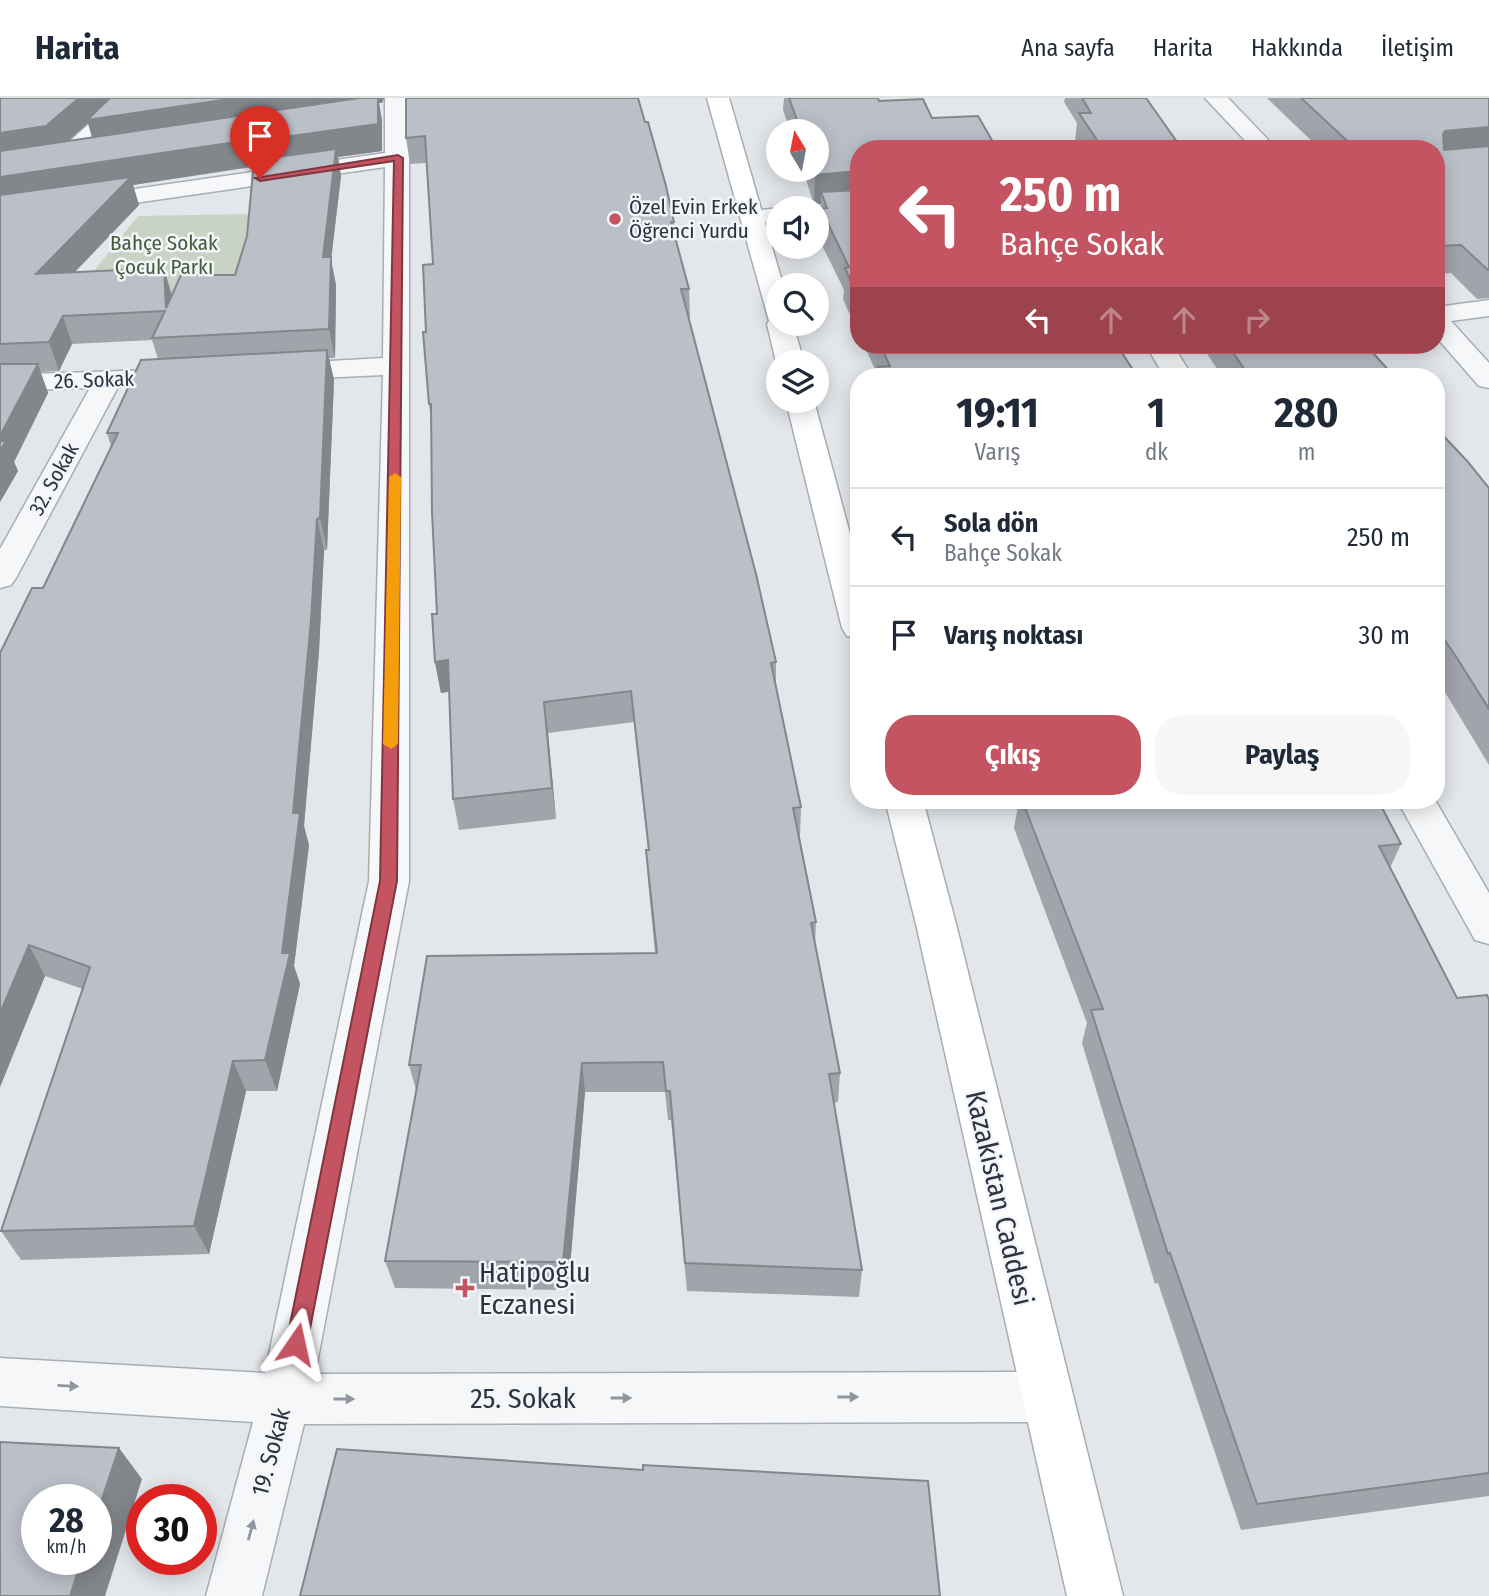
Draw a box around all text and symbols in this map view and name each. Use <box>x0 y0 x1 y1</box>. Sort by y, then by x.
text: Harita <box>35 28 120 68</box>
text: Ana sayfa <box>1021 34 1115 62</box>
text: Harita <box>1153 34 1213 62</box>
text: Hakkında <box>1251 34 1343 62</box>
text: İletişim <box>1381 34 1454 62</box>
pin <box>230 106 290 178</box>
icon: arrive <box>241 117 279 155</box>
north arrow <box>766 119 830 182</box>
map controls <box>766 119 829 413</box>
text: 250 m <box>1000 165 1121 224</box>
icon: left <box>885 168 976 259</box>
place label: Özel Evin Erkek Öğrenci Yurdu <box>629 194 758 244</box>
button: sound <box>766 196 829 259</box>
marker: Özel Evin Erkek Öğrenci Yurdu <box>607 211 623 227</box>
text: Bahçe Sokak <box>1000 225 1164 263</box>
park label: Bahçe Sokak Çocuk Parkı <box>110 230 218 280</box>
button: search <box>766 273 829 336</box>
icon: left <box>1019 301 1057 339</box>
icon: ahead <box>1092 301 1130 339</box>
icon: ahead <box>1165 301 1203 339</box>
icon: right <box>1238 301 1276 339</box>
button: layers <box>766 350 829 413</box>
street label: 26. Sokak <box>54 366 135 394</box>
text: 19:11 <box>956 388 1039 438</box>
text: 1 <box>1148 388 1165 438</box>
text: 280 <box>1274 388 1339 438</box>
street label: 32. Sokak <box>23 438 85 520</box>
text: Varış <box>975 438 1020 466</box>
text: dk <box>1145 438 1168 466</box>
text: m <box>1298 438 1315 466</box>
text: Sola dön <box>944 508 1038 539</box>
icon: left <box>885 518 923 556</box>
text: 250 m <box>1347 522 1410 553</box>
text: Bahçe Sokak <box>944 539 1062 567</box>
icon: arrive <box>885 616 923 654</box>
text: Varış noktası <box>944 620 1083 651</box>
text: 30 m <box>1359 620 1410 651</box>
button: Çıkış <box>885 715 1141 795</box>
button: Paylaş <box>1155 715 1410 795</box>
street label: Kazakistan Caddesi <box>959 1088 1040 1309</box>
place label: Hatipoğlu Eczanesi <box>479 1256 591 1321</box>
marker: Hatipoğlu Eczanesi <box>457 1280 473 1296</box>
position arrow <box>259 1307 333 1381</box>
one-way arrow <box>57 1381 79 1392</box>
street label: 25. Sokak <box>470 1382 577 1415</box>
one-way arrow <box>838 1391 860 1403</box>
one-way arrow <box>610 1392 632 1404</box>
one-way arrow <box>334 1393 356 1405</box>
street label: 19. Sokak <box>246 1404 296 1499</box>
speed limit sign: 30 <box>126 1484 217 1575</box>
text: 28 <box>49 1499 84 1541</box>
one-way arrow <box>246 1519 257 1541</box>
text: km/h <box>46 1536 87 1558</box>

